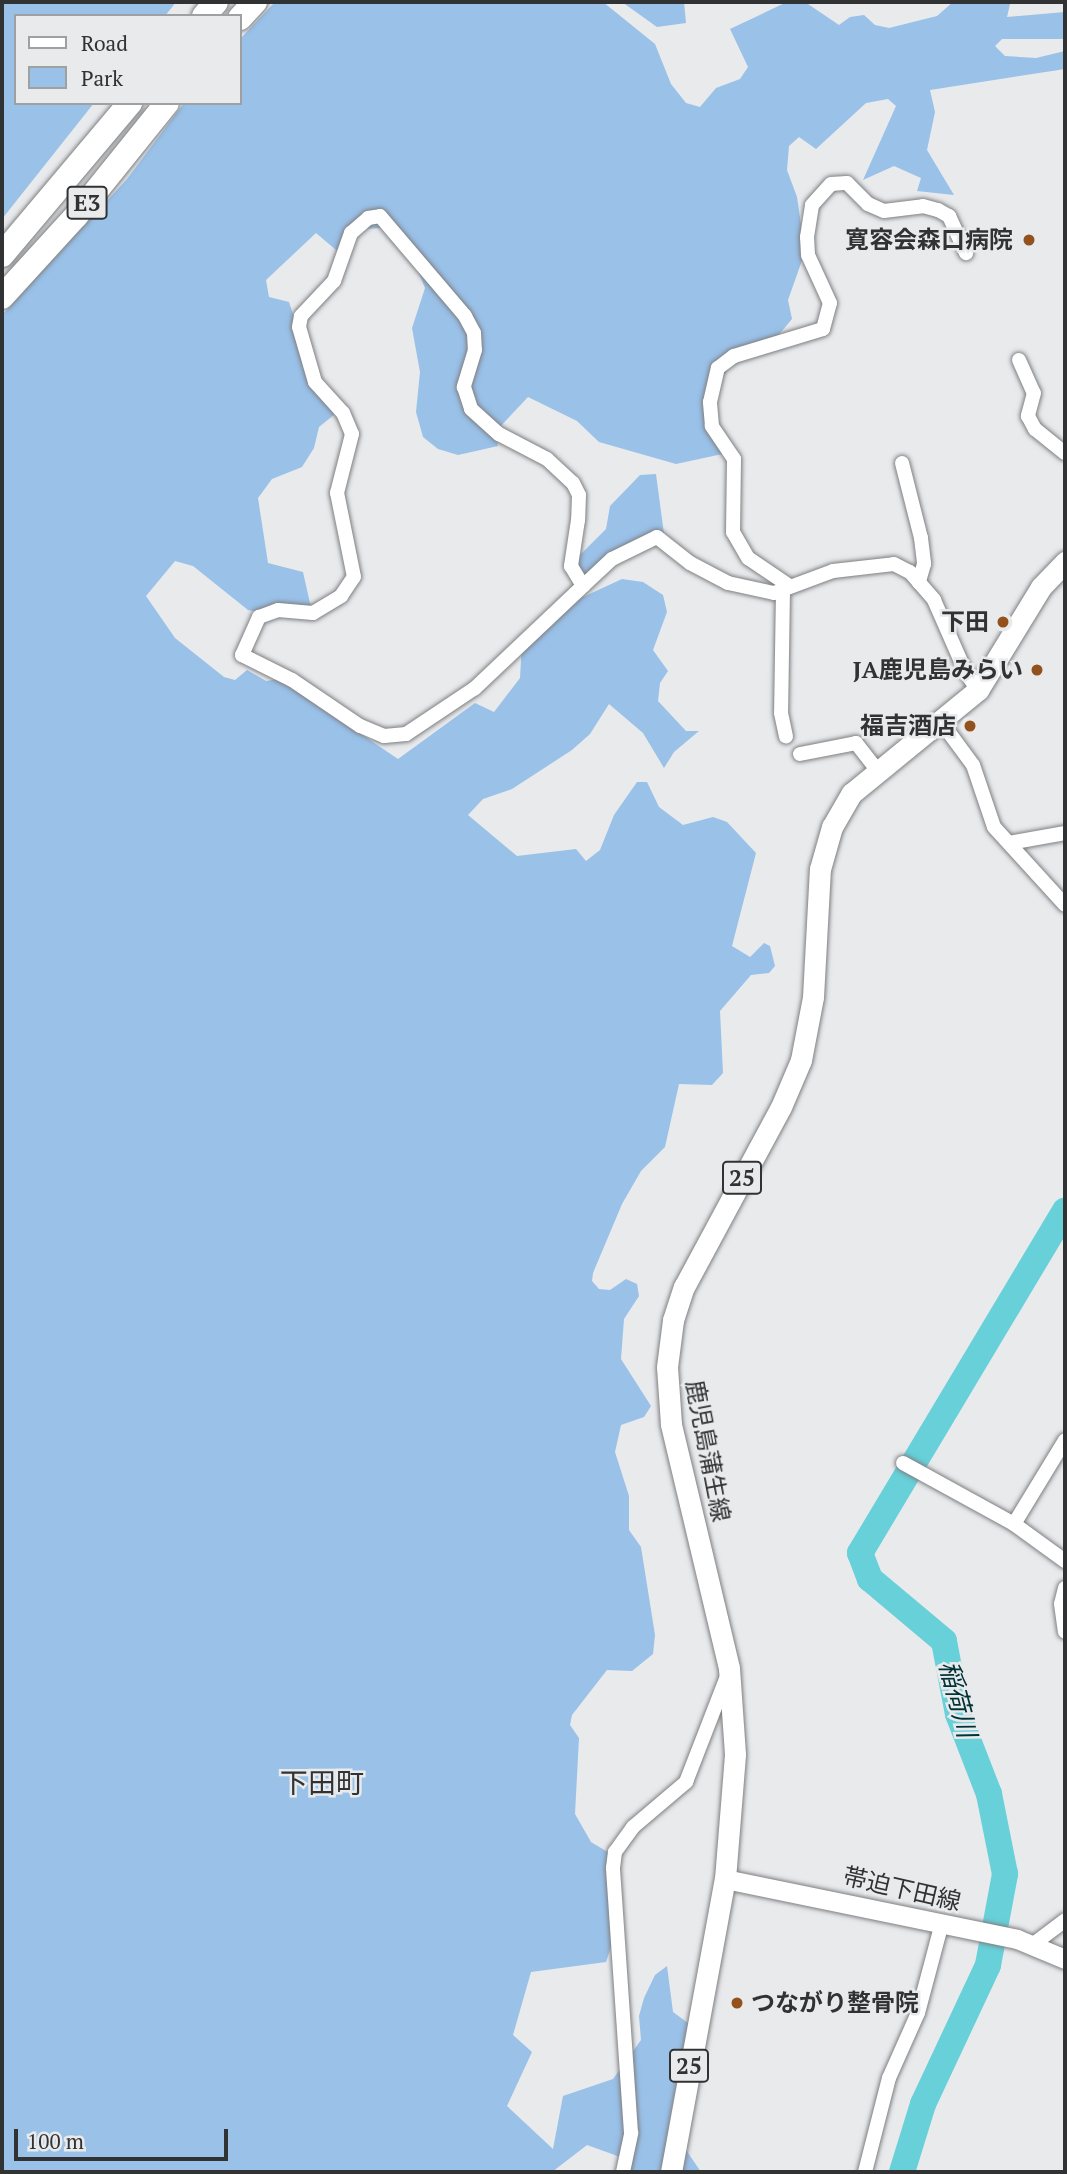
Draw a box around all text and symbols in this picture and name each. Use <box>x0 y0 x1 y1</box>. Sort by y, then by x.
legend <box>14 14 242 105</box>
text: Road <box>81 29 128 57</box>
text: Park <box>81 64 123 92</box>
road number: E3 <box>66 184 108 222</box>
place label: 寛容会森口病院 <box>845 226 1013 254</box>
marker: 寛容会森口病院 <box>1019 230 1039 250</box>
place label: 下田 <box>941 608 989 636</box>
marker: 下田 <box>995 614 1011 630</box>
place label: JA鹿児島みらい <box>853 656 1023 684</box>
marker: JA鹿児島みらい <box>1029 662 1045 678</box>
place label: 福吉酒店 <box>860 712 956 740</box>
marker: 福吉酒店 <box>962 718 978 734</box>
road number: 25 <box>721 1158 763 1198</box>
street label: 鹿児島蒲生線 <box>680 1378 736 1524</box>
water label: 稲荷川 <box>933 1657 983 1741</box>
district label: 下田町 <box>280 1766 364 1800</box>
street label: 帯迫下田線 <box>840 1861 964 1917</box>
place label: つながり整骨院 <box>751 1989 919 2017</box>
marker: つながり整骨院 <box>729 1995 745 2011</box>
road number: 25 <box>668 2047 710 2086</box>
scale bar <box>18 2114 231 2158</box>
text: 100 m <box>27 2127 84 2155</box>

